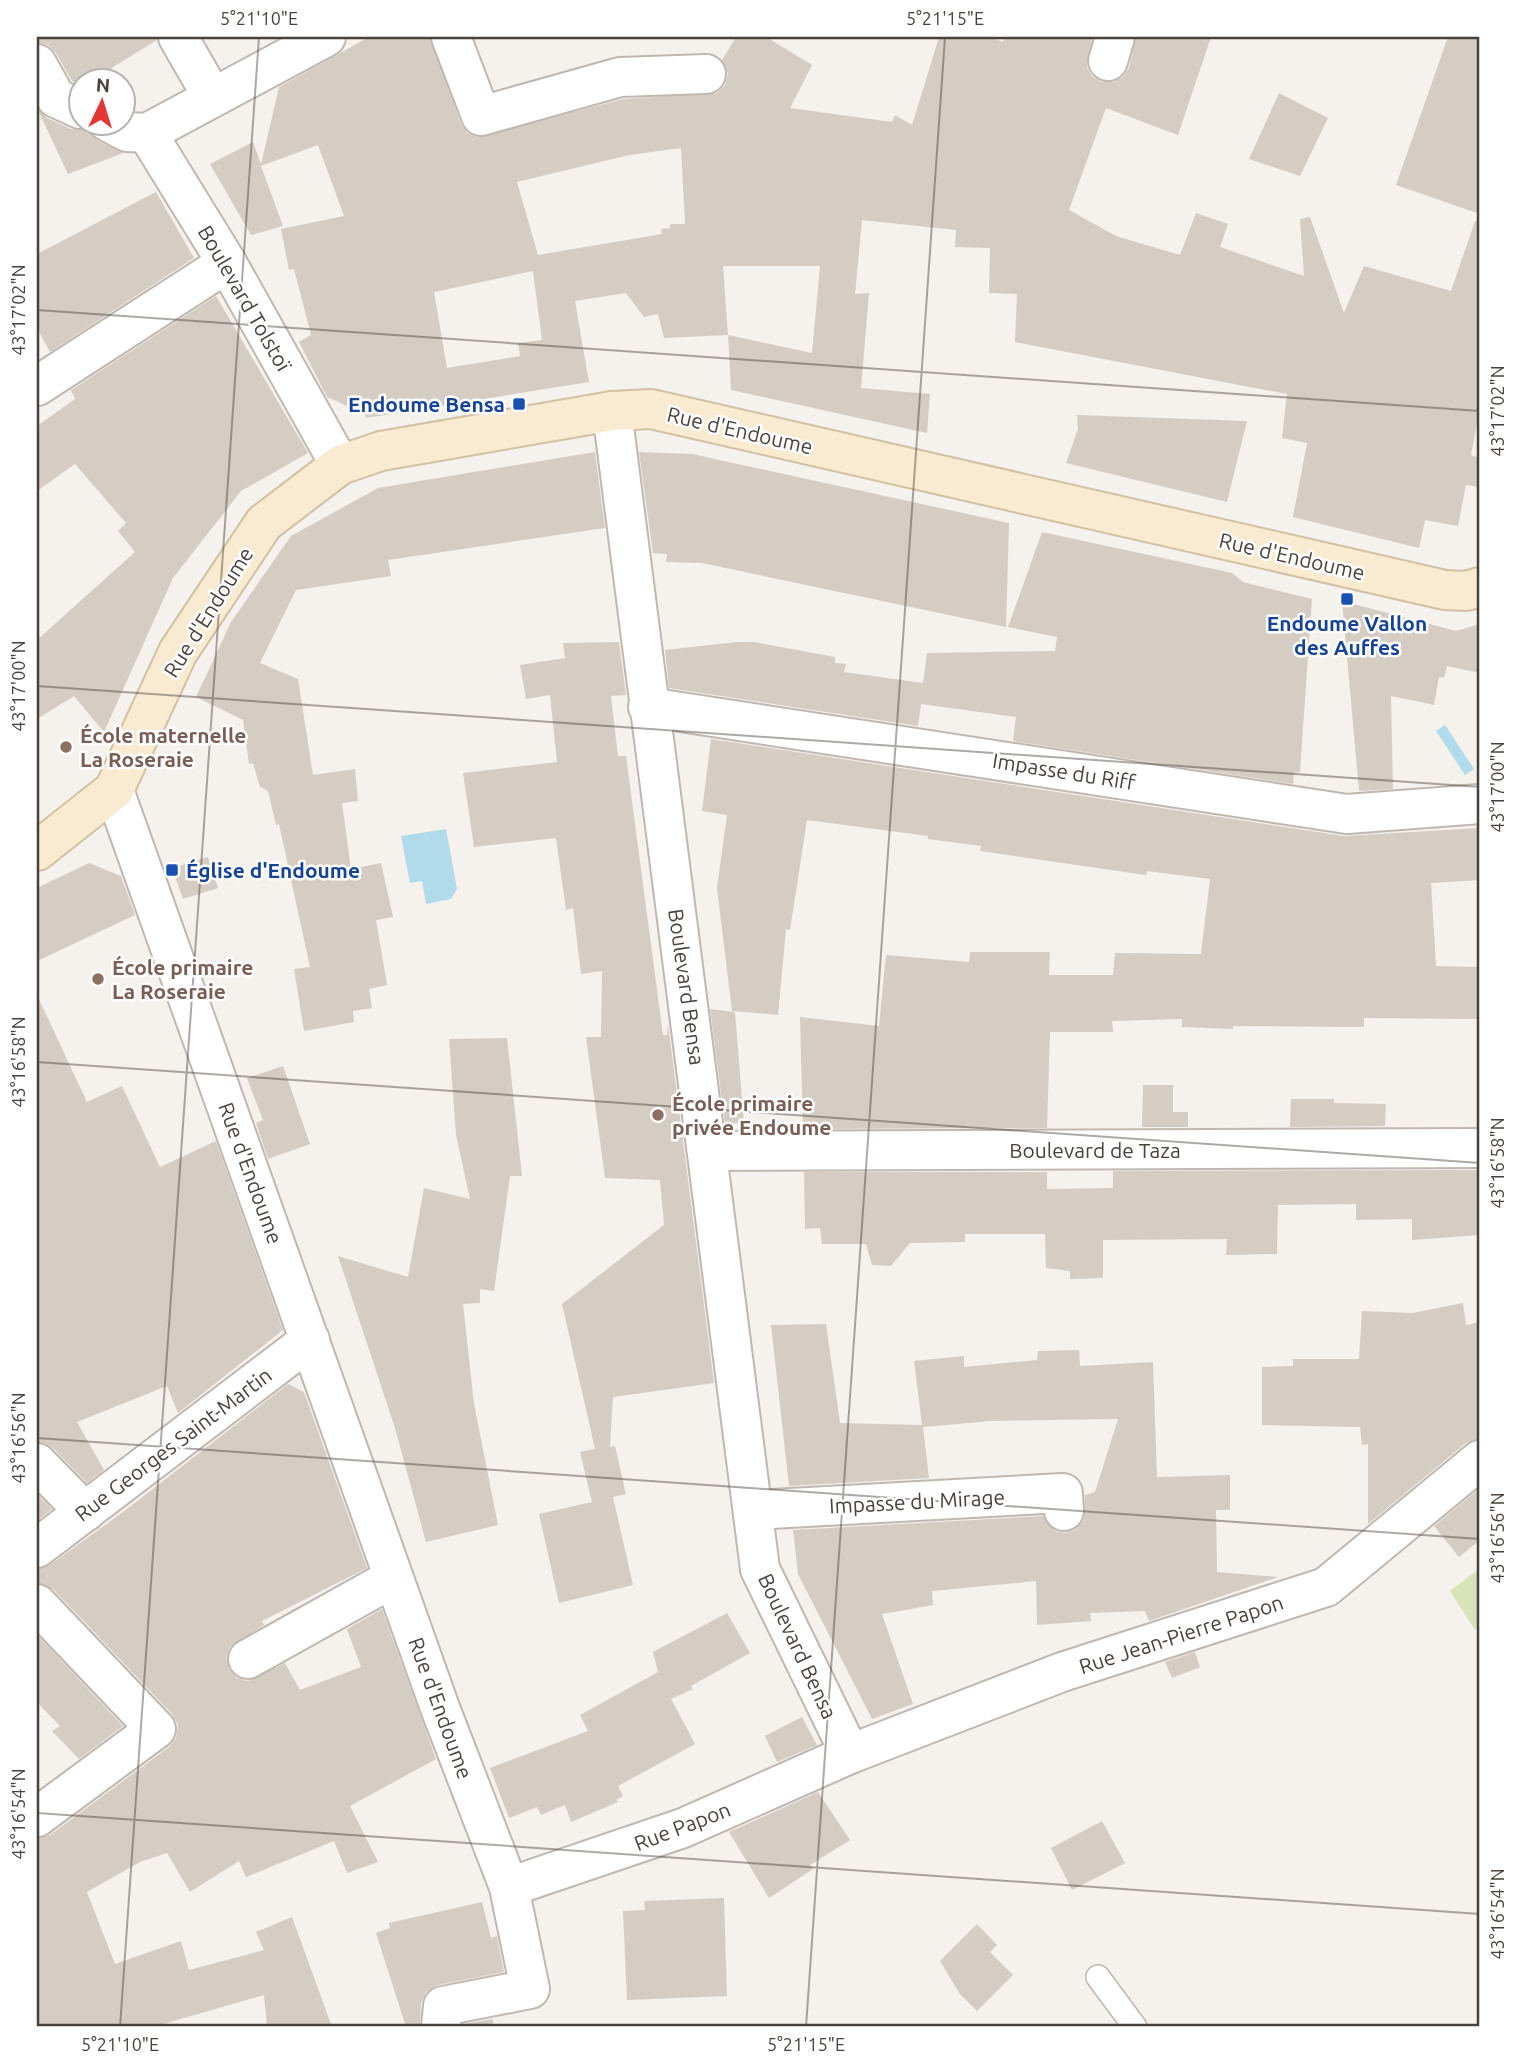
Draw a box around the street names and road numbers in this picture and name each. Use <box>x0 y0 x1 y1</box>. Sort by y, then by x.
street label: Boulevard Tolstoï <box>194 221 297 376</box>
street label: Rue d'Endoume <box>665 402 815 458</box>
street label: Rue d'Endoume <box>1217 528 1367 584</box>
street label: Rue d'Endoume <box>158 543 258 681</box>
street label: Impasse du Riff <box>991 748 1138 794</box>
street label: Boulevard Bensa <box>664 907 710 1067</box>
street label: Rue d'Endoume <box>214 1099 288 1247</box>
street label: Boulevard de Taza <box>1009 1138 1181 1162</box>
street label: Rue Georges Saint-Martin <box>70 1362 276 1526</box>
street label: Impasse du Mirage <box>828 1484 1006 1518</box>
street label: Boulevard Bensa <box>754 1570 842 1722</box>
street label: Rue Jean-Pierre Papon <box>1076 1590 1286 1678</box>
street label: Rue d'Endoume <box>404 1634 478 1782</box>
street label: Rue Papon <box>630 1797 734 1855</box>

